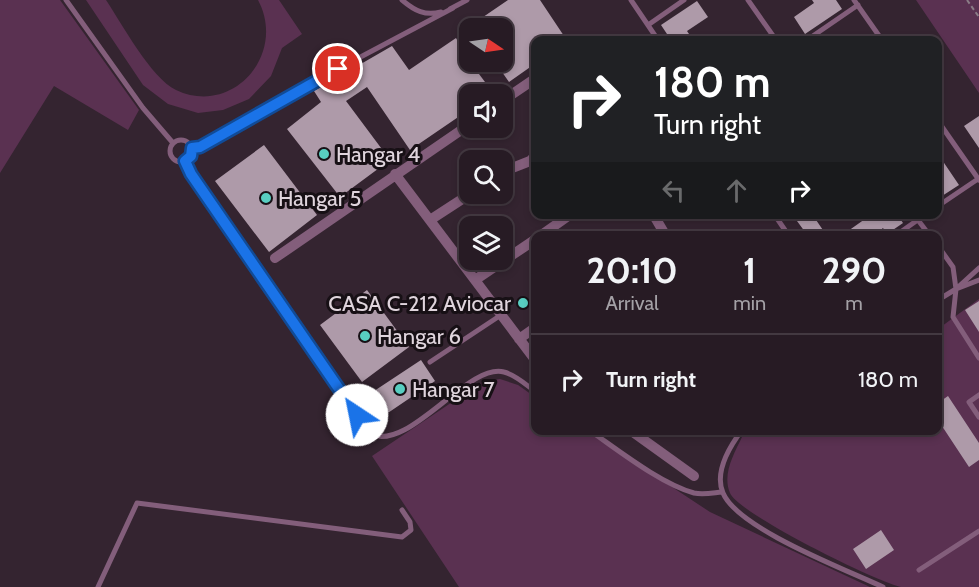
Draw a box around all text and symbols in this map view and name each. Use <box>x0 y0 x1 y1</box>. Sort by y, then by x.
north arrow <box>459 18 513 72</box>
map controls <box>459 18 513 270</box>
pin <box>312 43 363 94</box>
icon: arrive <box>321 52 354 85</box>
text: 180 m <box>654 56 770 108</box>
icon: right <box>555 60 633 138</box>
button: sound <box>459 84 513 138</box>
text: Turn right <box>654 108 761 141</box>
place label: Hangar 4 <box>336 141 421 168</box>
marker: Hangar 4 <box>317 147 331 161</box>
button: search <box>459 150 513 204</box>
icon: left <box>657 174 690 207</box>
icon: ahead <box>720 174 753 207</box>
icon: right <box>783 174 816 207</box>
place label: Hangar 5 <box>278 185 362 212</box>
marker: Hangar 5 <box>259 191 273 205</box>
button: layers <box>459 216 513 270</box>
text: 20:10 <box>587 248 678 292</box>
text: 1 <box>743 248 756 292</box>
text: 290 <box>822 248 886 292</box>
place label: CASA C-212 Aviocar <box>328 290 511 317</box>
text: Arrival <box>605 291 659 315</box>
text: min <box>733 291 766 315</box>
text: m <box>845 291 863 315</box>
marker: CASA C-212 Aviocar <box>516 296 530 310</box>
place label: Hangar 6 <box>377 323 461 350</box>
marker: Hangar 6 <box>358 329 372 343</box>
icon: right <box>555 363 588 396</box>
text: Turn right <box>606 366 696 393</box>
text: 180 m <box>858 366 918 393</box>
place label: Hangar 7 <box>412 376 495 403</box>
marker: Hangar 7 <box>393 382 407 396</box>
position arrow <box>325 383 389 447</box>

